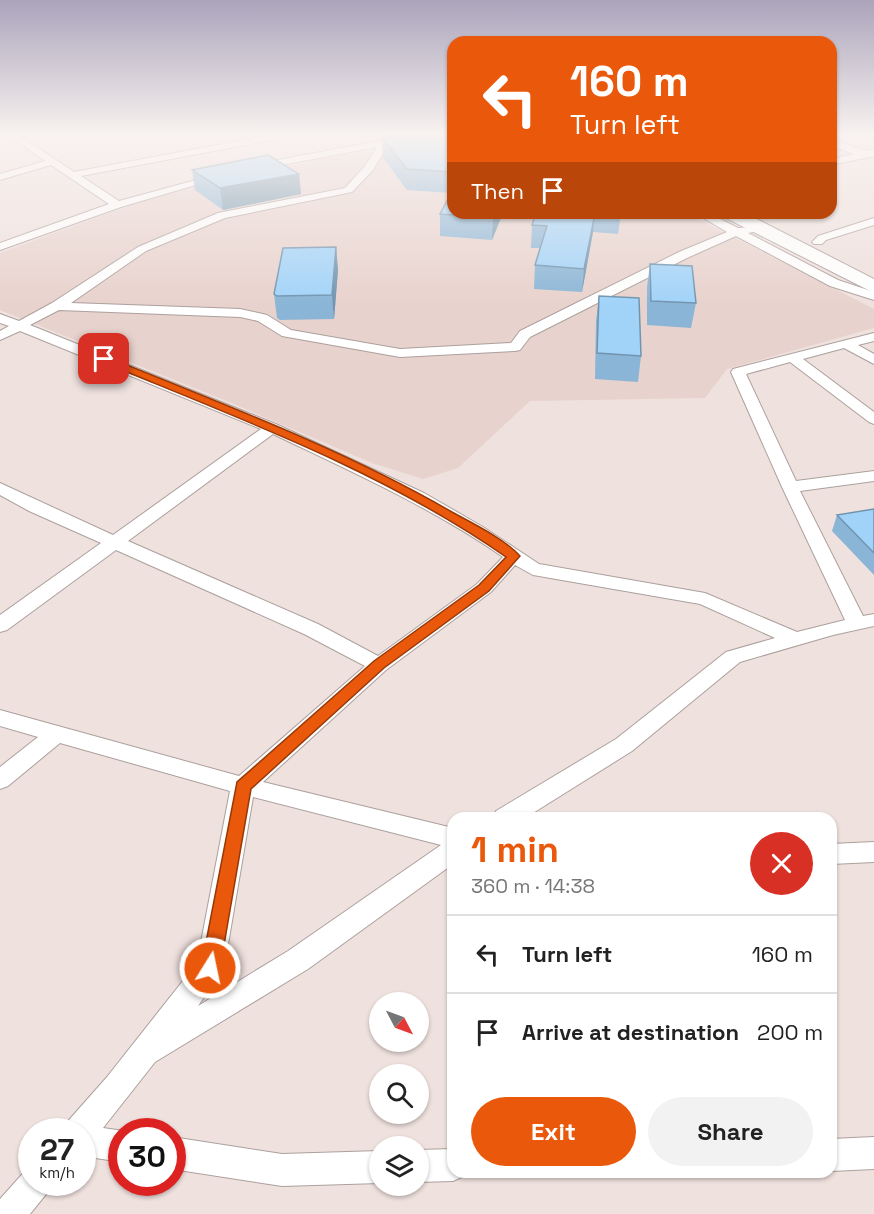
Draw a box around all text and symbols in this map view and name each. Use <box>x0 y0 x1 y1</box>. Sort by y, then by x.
text: 160 m <box>570 55 689 108</box>
icon: left <box>471 60 549 138</box>
text: Turn left <box>570 107 680 142</box>
icon: arrive <box>536 174 569 207</box>
text: Then <box>471 177 524 205</box>
pin <box>78 333 129 384</box>
icon: arrive <box>87 342 120 375</box>
text: 1 min <box>471 827 559 873</box>
button: close <box>750 832 813 895</box>
text: 360 m · 14:38 <box>471 873 595 899</box>
position arrow <box>178 936 242 1000</box>
icon: left <box>471 938 504 971</box>
text: Turn left <box>522 940 612 968</box>
text: 160 m <box>752 940 813 968</box>
north arrow <box>369 992 429 1052</box>
map controls <box>369 992 429 1196</box>
icon: arrive <box>471 1016 504 1049</box>
text: Arrive at destination <box>522 1018 739 1046</box>
text: 200 m <box>757 1018 823 1046</box>
button: search <box>369 1064 429 1124</box>
button: Exit <box>471 1097 636 1166</box>
button: Share <box>648 1097 813 1166</box>
speed limit sign: 30 <box>108 1118 186 1196</box>
text: 27 <box>40 1130 74 1169</box>
button: layers <box>369 1136 429 1196</box>
text: km/h <box>39 1163 75 1182</box>

